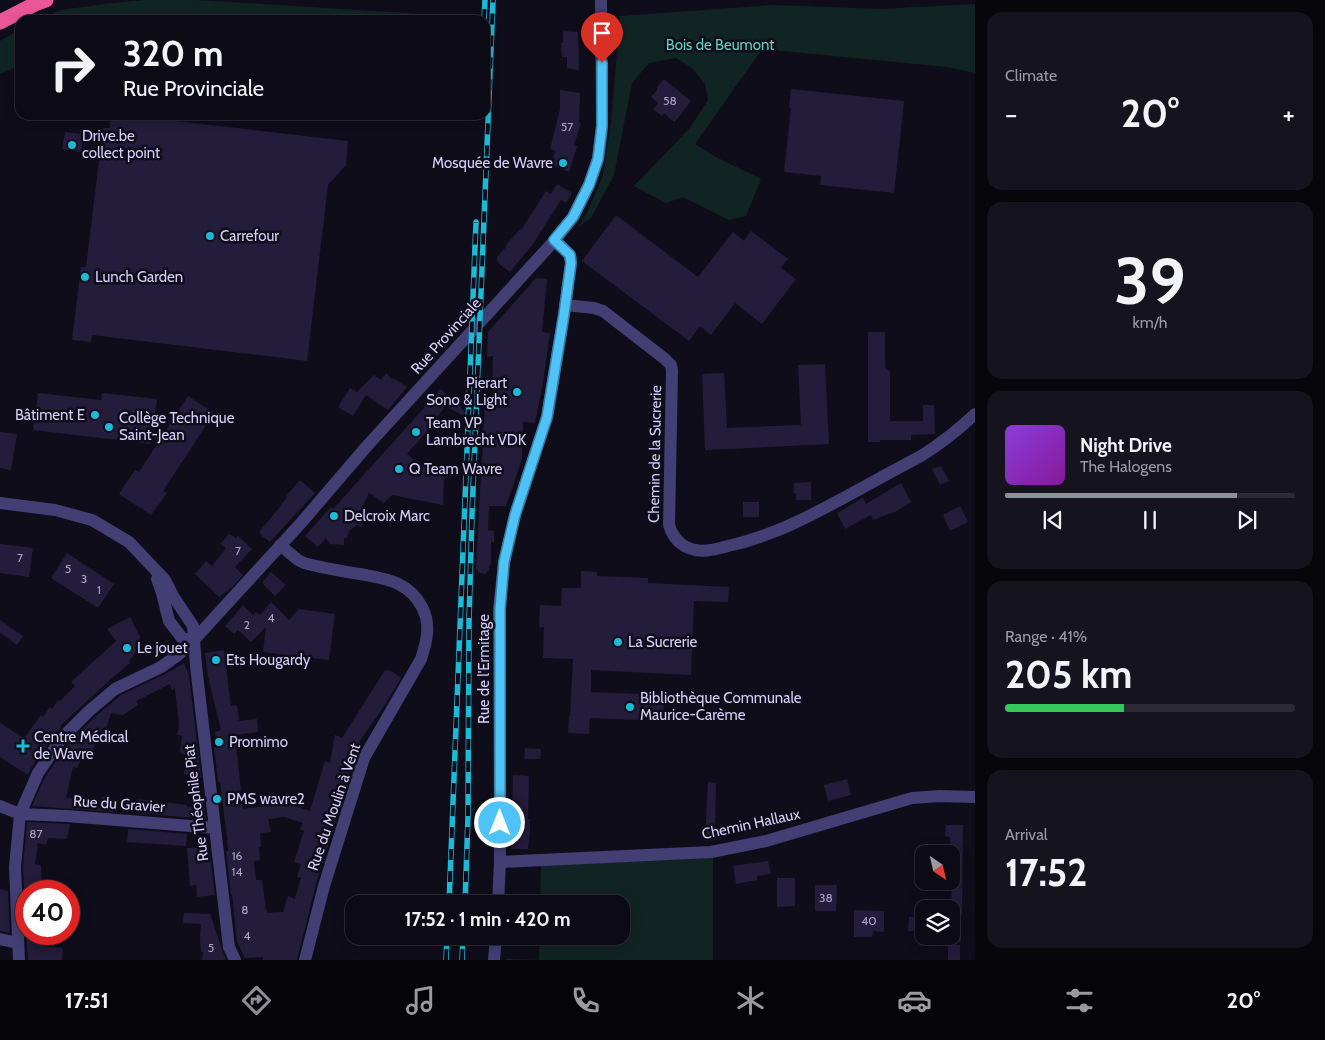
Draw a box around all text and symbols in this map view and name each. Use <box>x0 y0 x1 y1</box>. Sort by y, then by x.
pin <box>581 12 623 63</box>
icon: arrive <box>588 19 616 47</box>
text: 320 m <box>123 32 223 75</box>
icon: right <box>40 35 105 100</box>
park label: Bois de Beumont <box>666 36 774 54</box>
text: Climate <box>1005 66 1057 85</box>
text: Rue Provinciale <box>123 75 264 102</box>
text: 20° <box>1121 90 1179 137</box>
house number: 58 <box>663 93 677 108</box>
text: − <box>1005 97 1017 131</box>
text: + <box>1283 97 1295 131</box>
house number: 57 <box>561 119 573 134</box>
place label: Drive.be collect point <box>82 127 160 162</box>
marker: Drive.be collect point <box>66 139 78 151</box>
place label: Mosquée de Wavre <box>432 154 553 172</box>
marker: Mosquée de Wavre <box>557 157 569 169</box>
place label: Carrefour <box>220 227 279 245</box>
marker: Carrefour <box>204 230 216 242</box>
text: 39 <box>1114 241 1186 320</box>
place label: Lunch Garden <box>95 268 183 286</box>
marker: Lunch Garden <box>79 271 91 283</box>
street label: Rue Provinciale <box>407 294 485 378</box>
text: km/h <box>1132 313 1168 332</box>
place label: Pierart Sono & Light <box>426 374 507 409</box>
street label: Chemin de la Sucrerie <box>645 385 665 523</box>
marker: Pierart Sono & Light <box>511 386 523 398</box>
place label: Bâtiment E <box>15 406 85 424</box>
marker: Bâtiment E <box>89 409 101 421</box>
place label: Collège Technique Saint-Jean <box>119 409 235 444</box>
place label: Team VP Lambrecht VDK <box>426 414 527 449</box>
marker: Collège Technique Saint-Jean <box>103 421 115 433</box>
marker: Team VP Lambrecht VDK <box>410 426 422 438</box>
text: Night Drive <box>1080 434 1172 457</box>
text: The Halogens <box>1080 457 1172 476</box>
place label: Q Team Wavre <box>409 460 503 478</box>
marker: Q Team Wavre <box>393 463 405 475</box>
icon: previous <box>1039 506 1067 534</box>
icon: pause <box>1136 506 1164 534</box>
icon: next <box>1233 506 1261 534</box>
place label: Delcroix Marc <box>344 507 430 525</box>
marker: Delcroix Marc <box>328 510 340 522</box>
house number: 7 <box>235 543 241 558</box>
house number: 7 <box>17 550 23 565</box>
house number: 5 <box>65 561 71 576</box>
house number: 3 <box>81 571 87 586</box>
house number: 1 <box>97 582 101 597</box>
house number: 4 <box>268 610 275 625</box>
street label: Rue de l'Ermitage <box>475 614 493 724</box>
house number: 2 <box>244 617 250 632</box>
text: Range · 41% <box>1005 627 1087 646</box>
place label: La Sucrerie <box>628 633 698 651</box>
marker: La Sucrerie <box>612 636 624 648</box>
place label: Le jouet <box>137 639 187 657</box>
marker: Le jouet <box>121 642 133 654</box>
place label: Ets Hougardy <box>226 651 311 669</box>
text: 205 km <box>1005 651 1132 698</box>
marker: Ets Hougardy <box>210 654 222 666</box>
place label: Bibliothèque Communale Maurice-Carème <box>640 689 802 724</box>
marker: Bibliothèque Communale Maurice-Carème <box>624 701 636 713</box>
place label: Centre Médical de Wavre <box>34 728 129 763</box>
place label: Promimo <box>229 733 288 751</box>
marker: Promimo <box>213 736 225 748</box>
marker: Centre Médical de Wavre <box>16 739 30 753</box>
street label: Rue du Moulin à Vent <box>304 741 364 873</box>
street label: Rue Théophile Piat <box>180 743 212 863</box>
place label: PMS wavre2 <box>227 790 305 808</box>
street label: Rue du Gravier <box>73 792 166 816</box>
marker: PMS wavre2 <box>211 793 223 805</box>
position arrow <box>473 796 525 848</box>
street label: Chemin Hallaux <box>700 805 802 843</box>
text: Arrival <box>1005 825 1048 844</box>
house number: 87 <box>29 826 43 841</box>
north arrow <box>915 845 960 890</box>
map controls <box>915 845 960 945</box>
house number: 16 <box>232 848 243 863</box>
text: 17:52 <box>1005 849 1087 896</box>
house number: 14 <box>232 864 242 879</box>
speed limit sign: 40 <box>15 880 80 945</box>
house number: 38 <box>819 890 833 905</box>
button: layers <box>915 900 960 945</box>
house number: 8 <box>241 902 249 917</box>
text: 17:52 · 1 min · 420 m <box>405 908 571 931</box>
house number: 40 <box>861 913 877 928</box>
house number: 4 <box>244 928 251 943</box>
house number: 5 <box>208 940 214 955</box>
icon: directions <box>239 983 274 1018</box>
icon: music <box>403 983 438 1018</box>
icon: phone <box>568 983 603 1018</box>
icon: climate <box>733 983 768 1018</box>
icon: car <box>897 983 932 1018</box>
icon: filters <box>1062 983 1097 1018</box>
text: 17:51 <box>65 987 109 1014</box>
text: 20° <box>1227 987 1260 1014</box>

